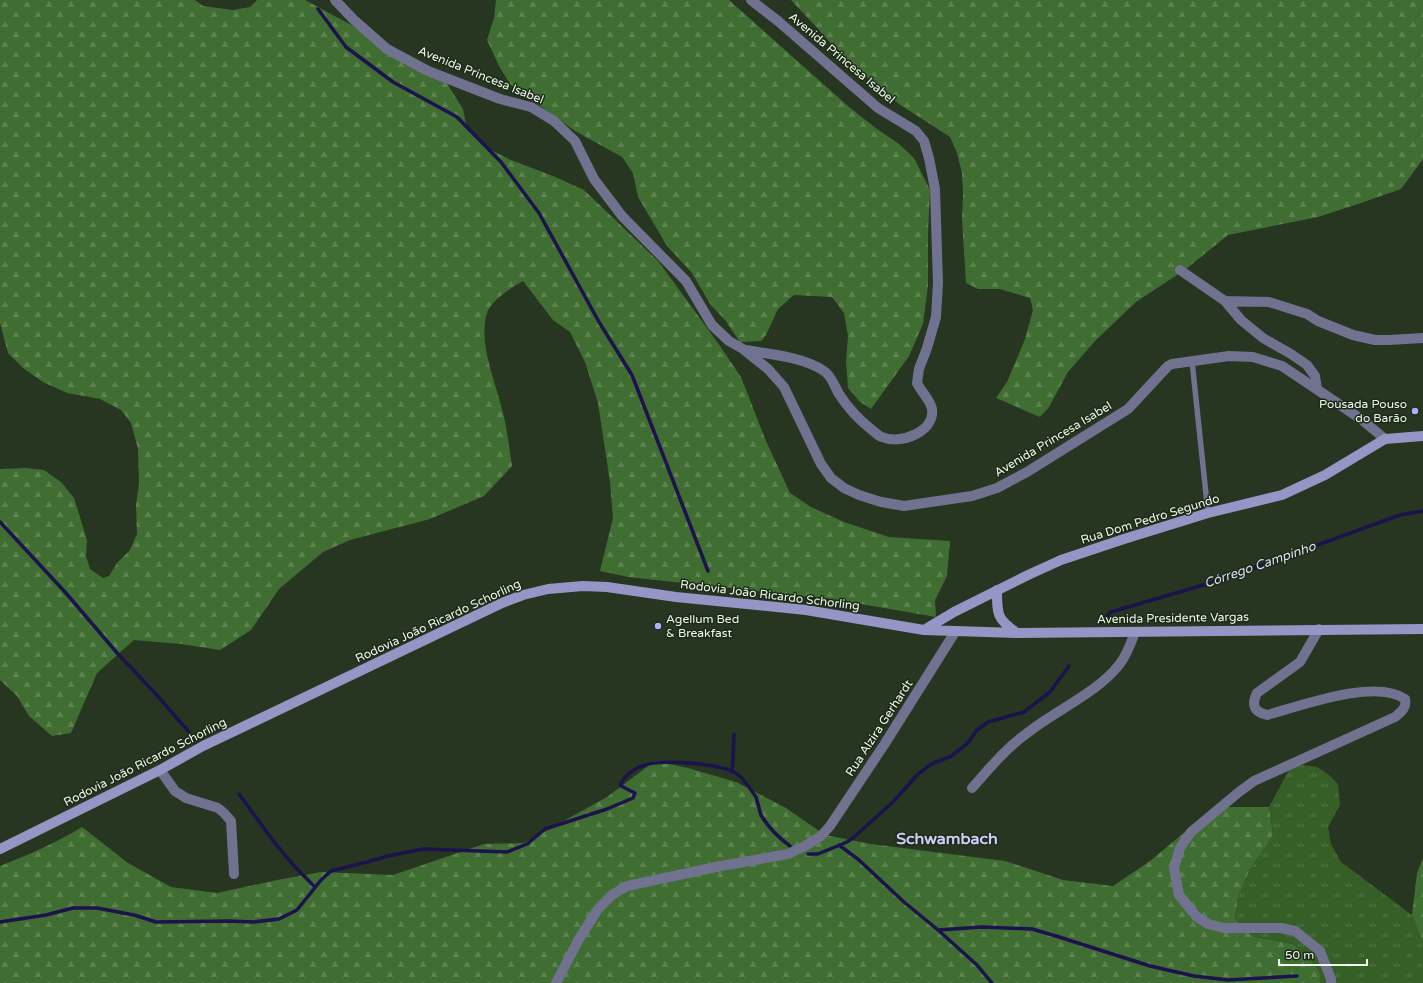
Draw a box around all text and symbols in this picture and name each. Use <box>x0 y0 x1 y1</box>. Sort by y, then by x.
street label: Avenida Princesa Isabel <box>786 10 898 106</box>
street label: Avenida Princesa Isabel <box>416 43 546 107</box>
place label: Pousada Pouso do Barão <box>1319 397 1407 425</box>
street label: Avenida Princesa Isabel <box>992 398 1114 480</box>
marker: Pousada Pouso do Barão <box>1410 406 1420 416</box>
street label: Rua Dom Pedro Segundo <box>1079 491 1221 547</box>
water label: Córrego Campinho <box>1202 538 1319 592</box>
street label: Rodovia João Ricardo Schorling <box>353 576 523 666</box>
street label: Rodovia João Ricardo Schorling <box>679 577 861 613</box>
street label: Avenida Presidente Vargas <box>1097 610 1249 626</box>
place label: Agellum Bed & Breakfast <box>666 612 739 640</box>
marker: Agellum Bed & Breakfast <box>653 621 663 631</box>
street label: Rua Alzira Gerhardt <box>843 677 916 779</box>
street label: Rodovia João Ricardo Schorling <box>61 715 229 809</box>
district label: Schwambach <box>896 829 998 849</box>
scale bar <box>1279 941 1367 967</box>
text: 50 m <box>1285 948 1314 962</box>

